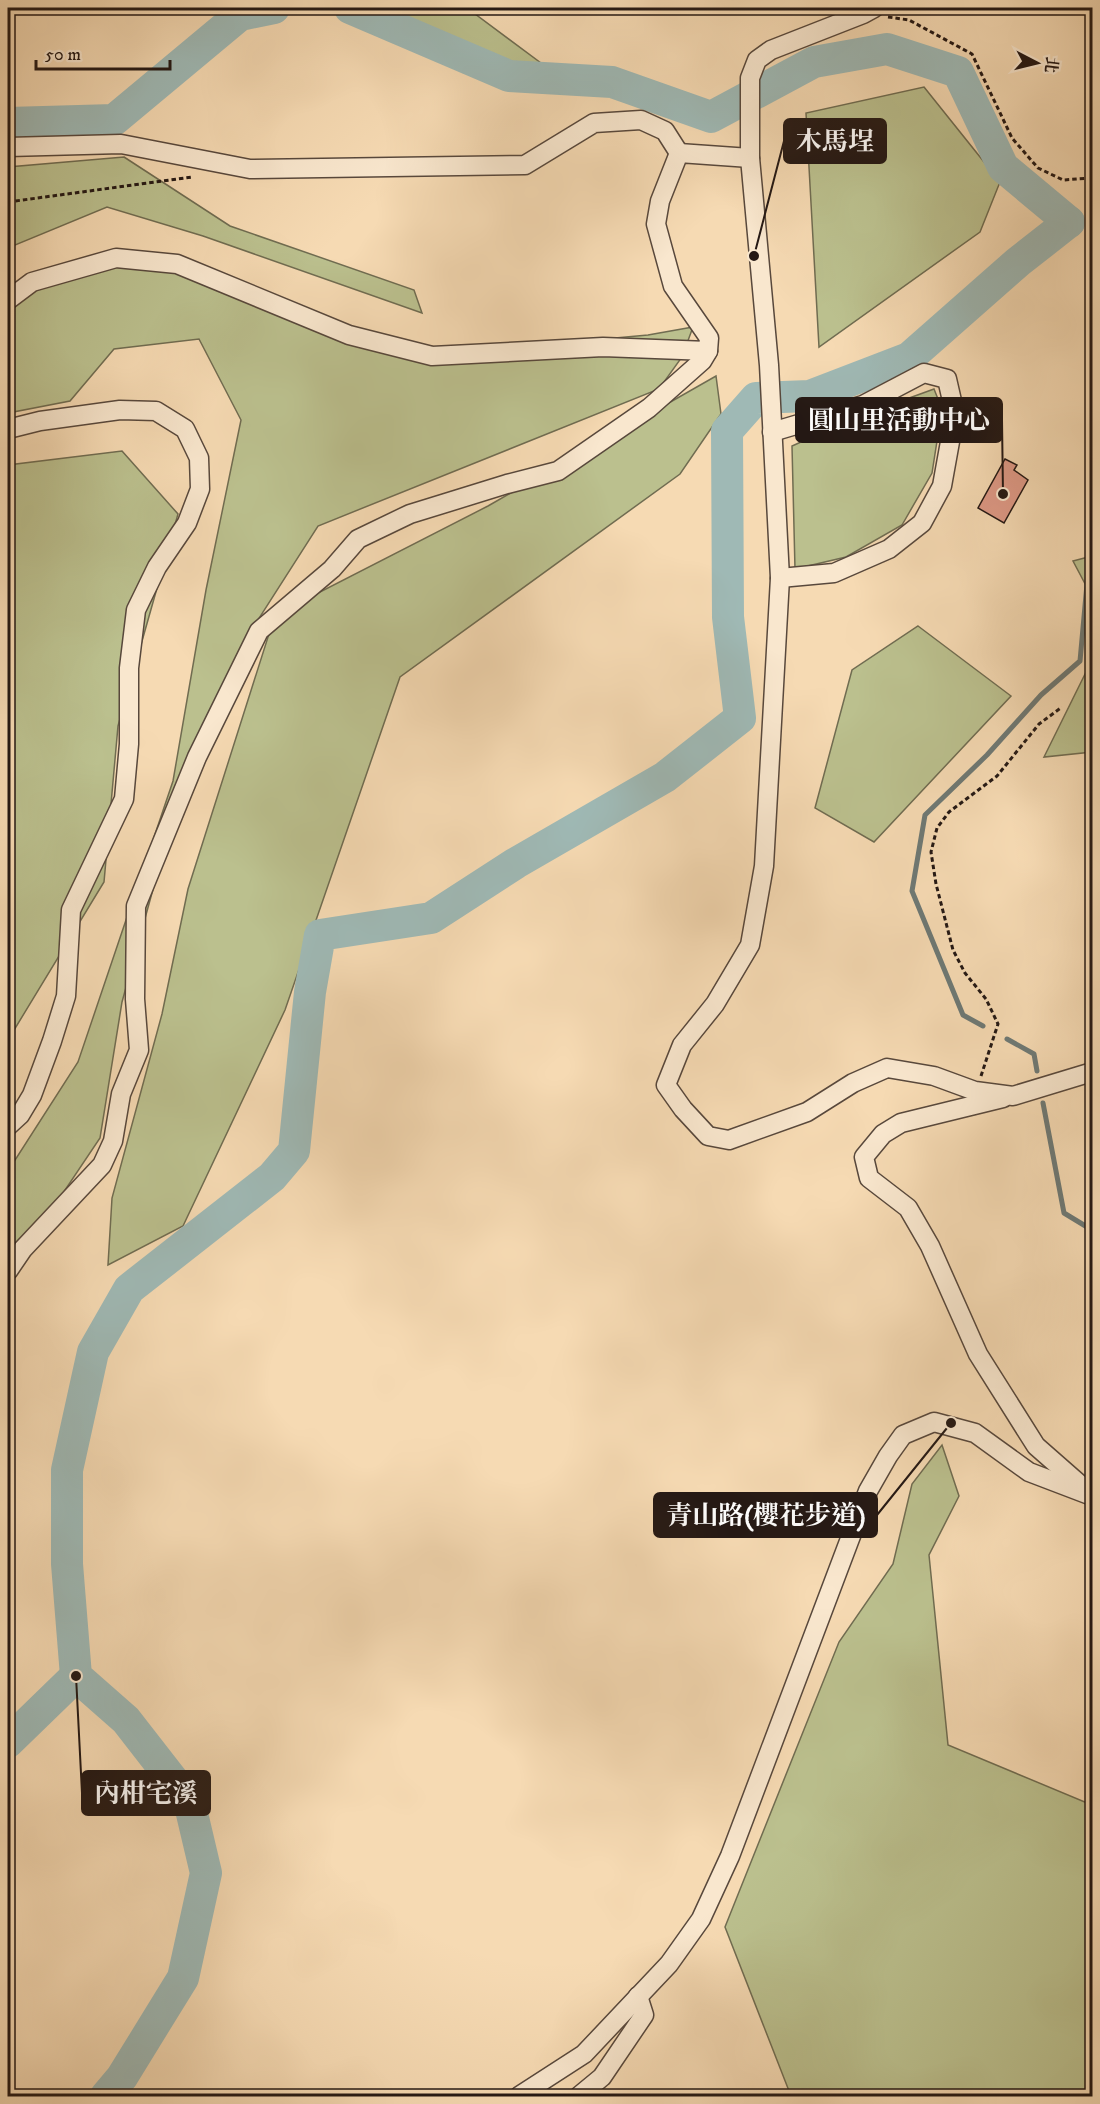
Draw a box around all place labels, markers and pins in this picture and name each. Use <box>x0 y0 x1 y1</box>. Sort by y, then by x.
callout: 木馬埕 <box>784 119 886 163</box>
callout: 圓山里活動中心 <box>796 398 1002 442</box>
callout: 青山路(櫻花步道) <box>654 1493 877 1537</box>
callout: 內柑宅溪 <box>82 1771 210 1815</box>

